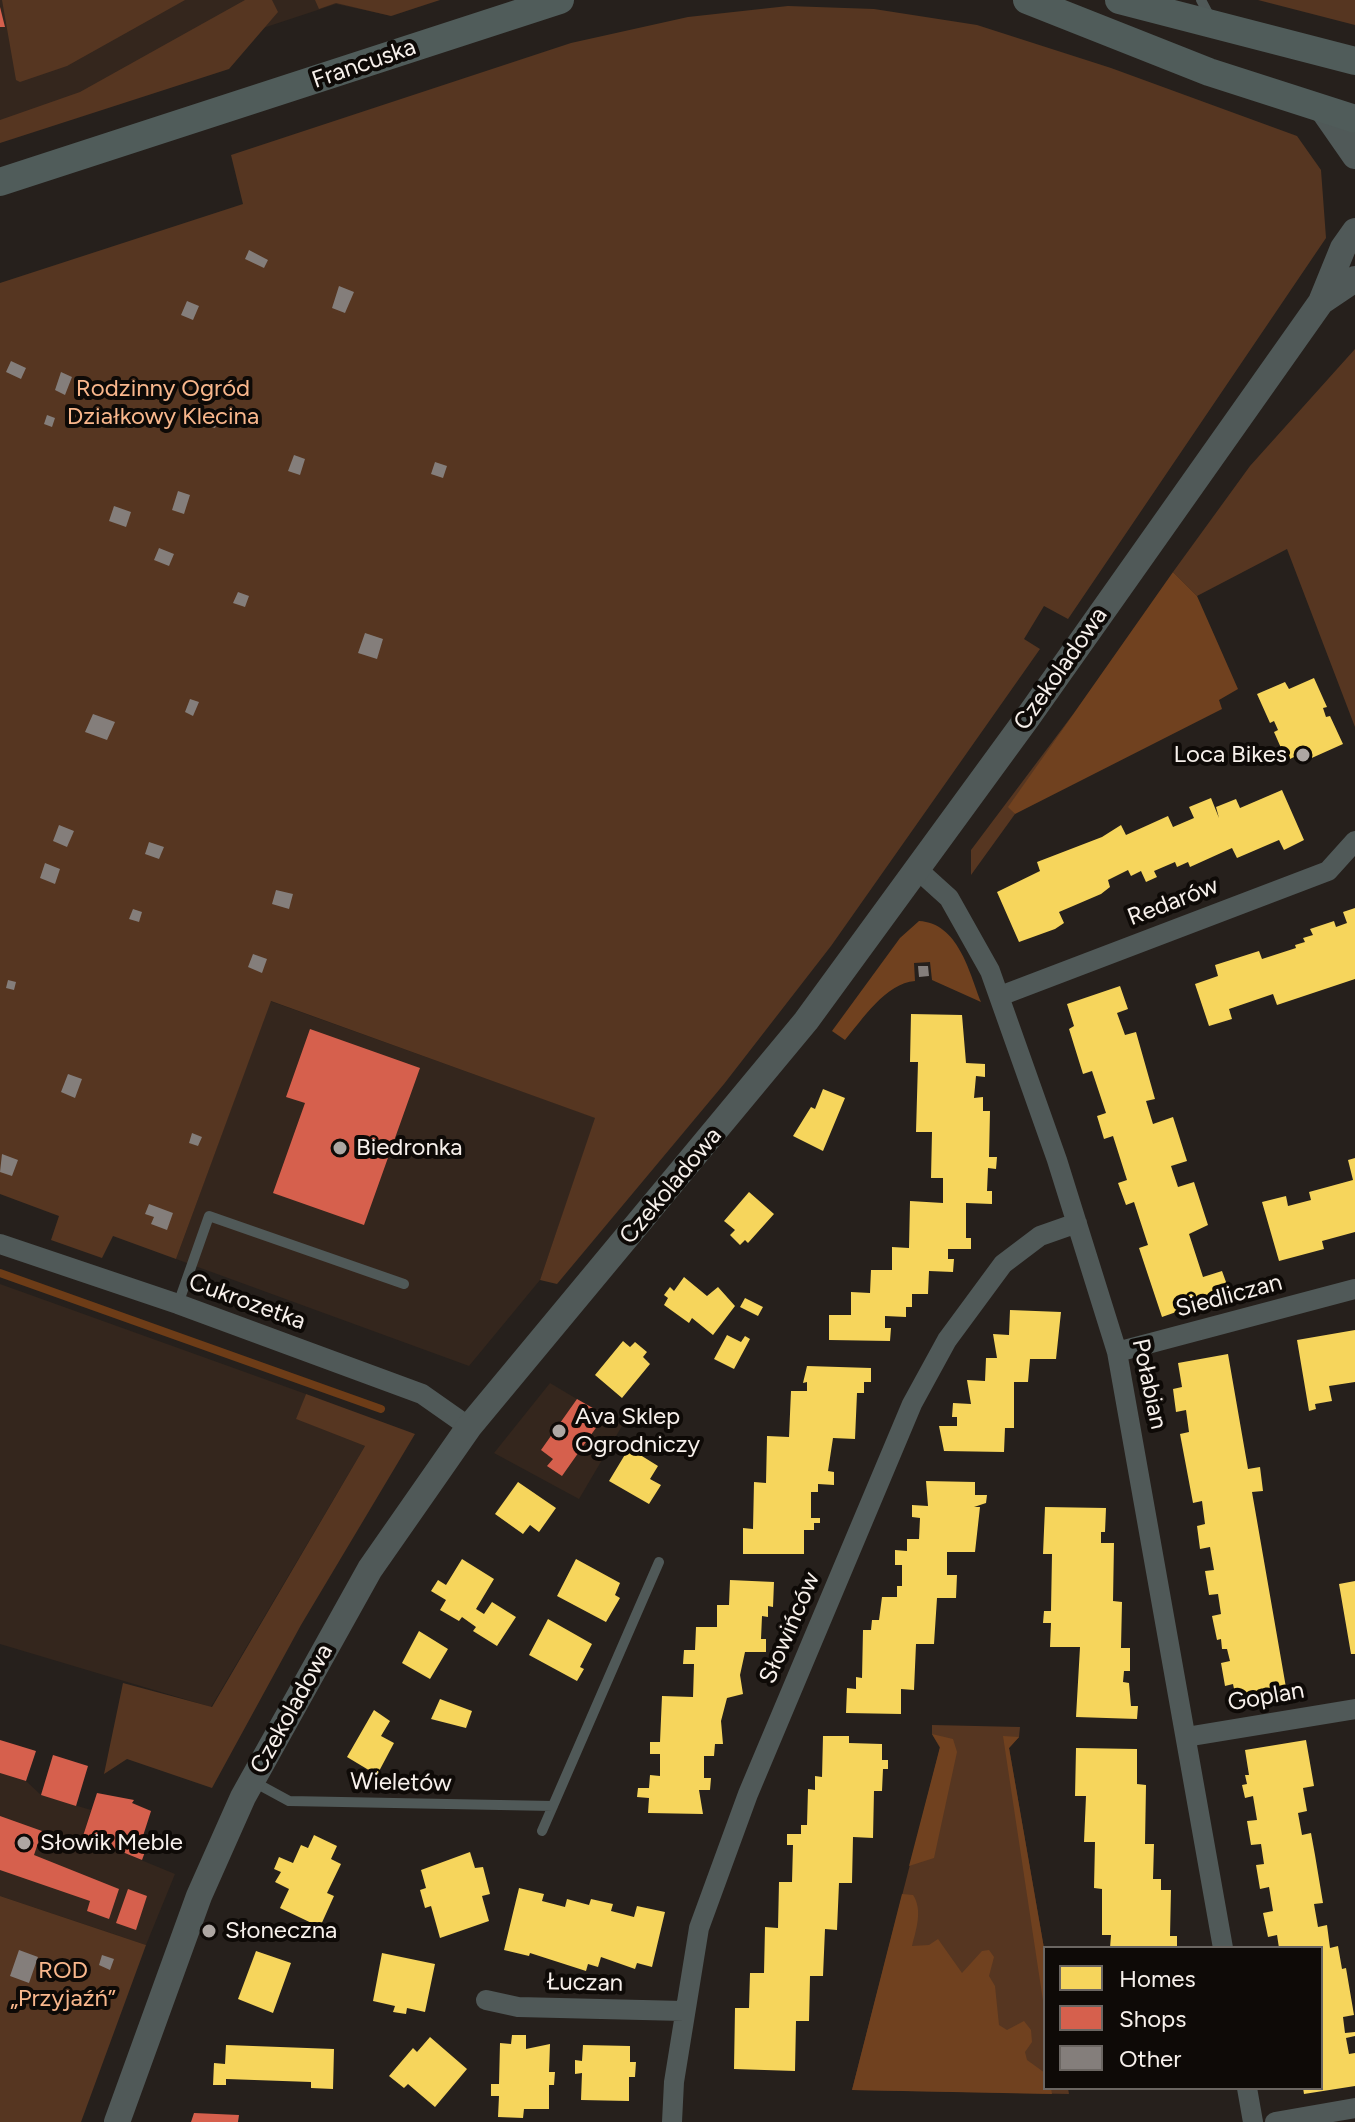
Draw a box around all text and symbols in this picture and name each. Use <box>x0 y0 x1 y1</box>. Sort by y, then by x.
street label: Francuska <box>308 33 420 95</box>
park label: Rodzinny Ogród Działkowy Klecina <box>67 375 259 431</box>
street label: Czekoladowa <box>1008 602 1114 736</box>
place label: Loca Bikes <box>1174 741 1287 769</box>
marker: Loca Bikes <box>1294 746 1312 764</box>
street label: Redarów <box>1124 872 1222 932</box>
street label: Czekoladowa <box>614 1122 728 1250</box>
place label: Biedronka <box>356 1134 462 1162</box>
marker: Biedronka <box>331 1139 349 1157</box>
street label: Cukrozetka <box>185 1268 309 1336</box>
street label: Siedliczan <box>1173 1268 1285 1324</box>
street label: Połabian <box>1125 1336 1173 1432</box>
place label: Ava Sklep Ogrodniczy <box>575 1403 700 1459</box>
marker: Ava Sklep Ogrodniczy <box>550 1422 568 1440</box>
street label: Słowińców <box>754 1568 826 1688</box>
street label: Czekoladowa <box>245 1639 339 1779</box>
street label: Goplan <box>1225 1676 1307 1718</box>
street label: Wieletów <box>350 1768 452 1798</box>
place label: Słowik Meble <box>40 1829 183 1857</box>
marker: Słowik Meble <box>15 1834 33 1852</box>
place label: Słoneczna <box>225 1917 337 1945</box>
marker: Słoneczna <box>200 1922 218 1940</box>
legend <box>1043 1946 1323 2090</box>
park label: ROD „Przyjaźń” <box>10 1957 116 2013</box>
text: Homes <box>1119 1964 1196 1993</box>
street label: Łuczan <box>547 1968 623 1998</box>
text: Shops <box>1119 2004 1186 2033</box>
text: Other <box>1119 2044 1181 2073</box>

